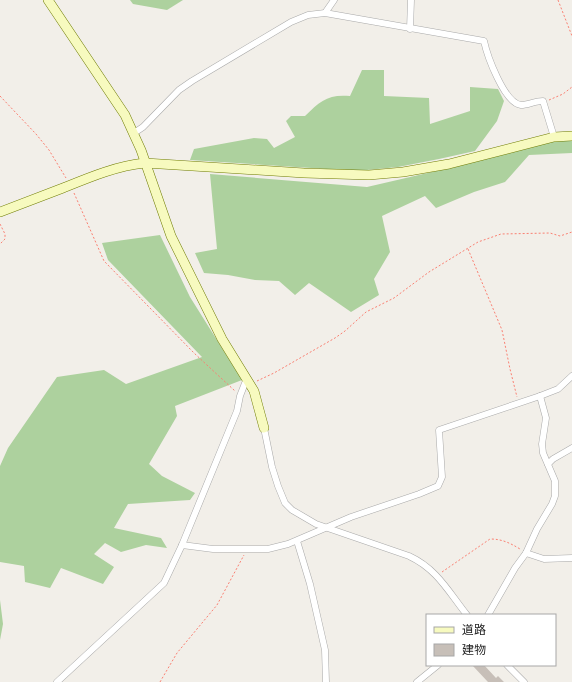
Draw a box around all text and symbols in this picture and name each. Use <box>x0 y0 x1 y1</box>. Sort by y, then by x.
legend <box>426 614 556 666</box>
text: 道路 <box>462 622 486 637</box>
text: 建物 <box>462 642 486 657</box>

